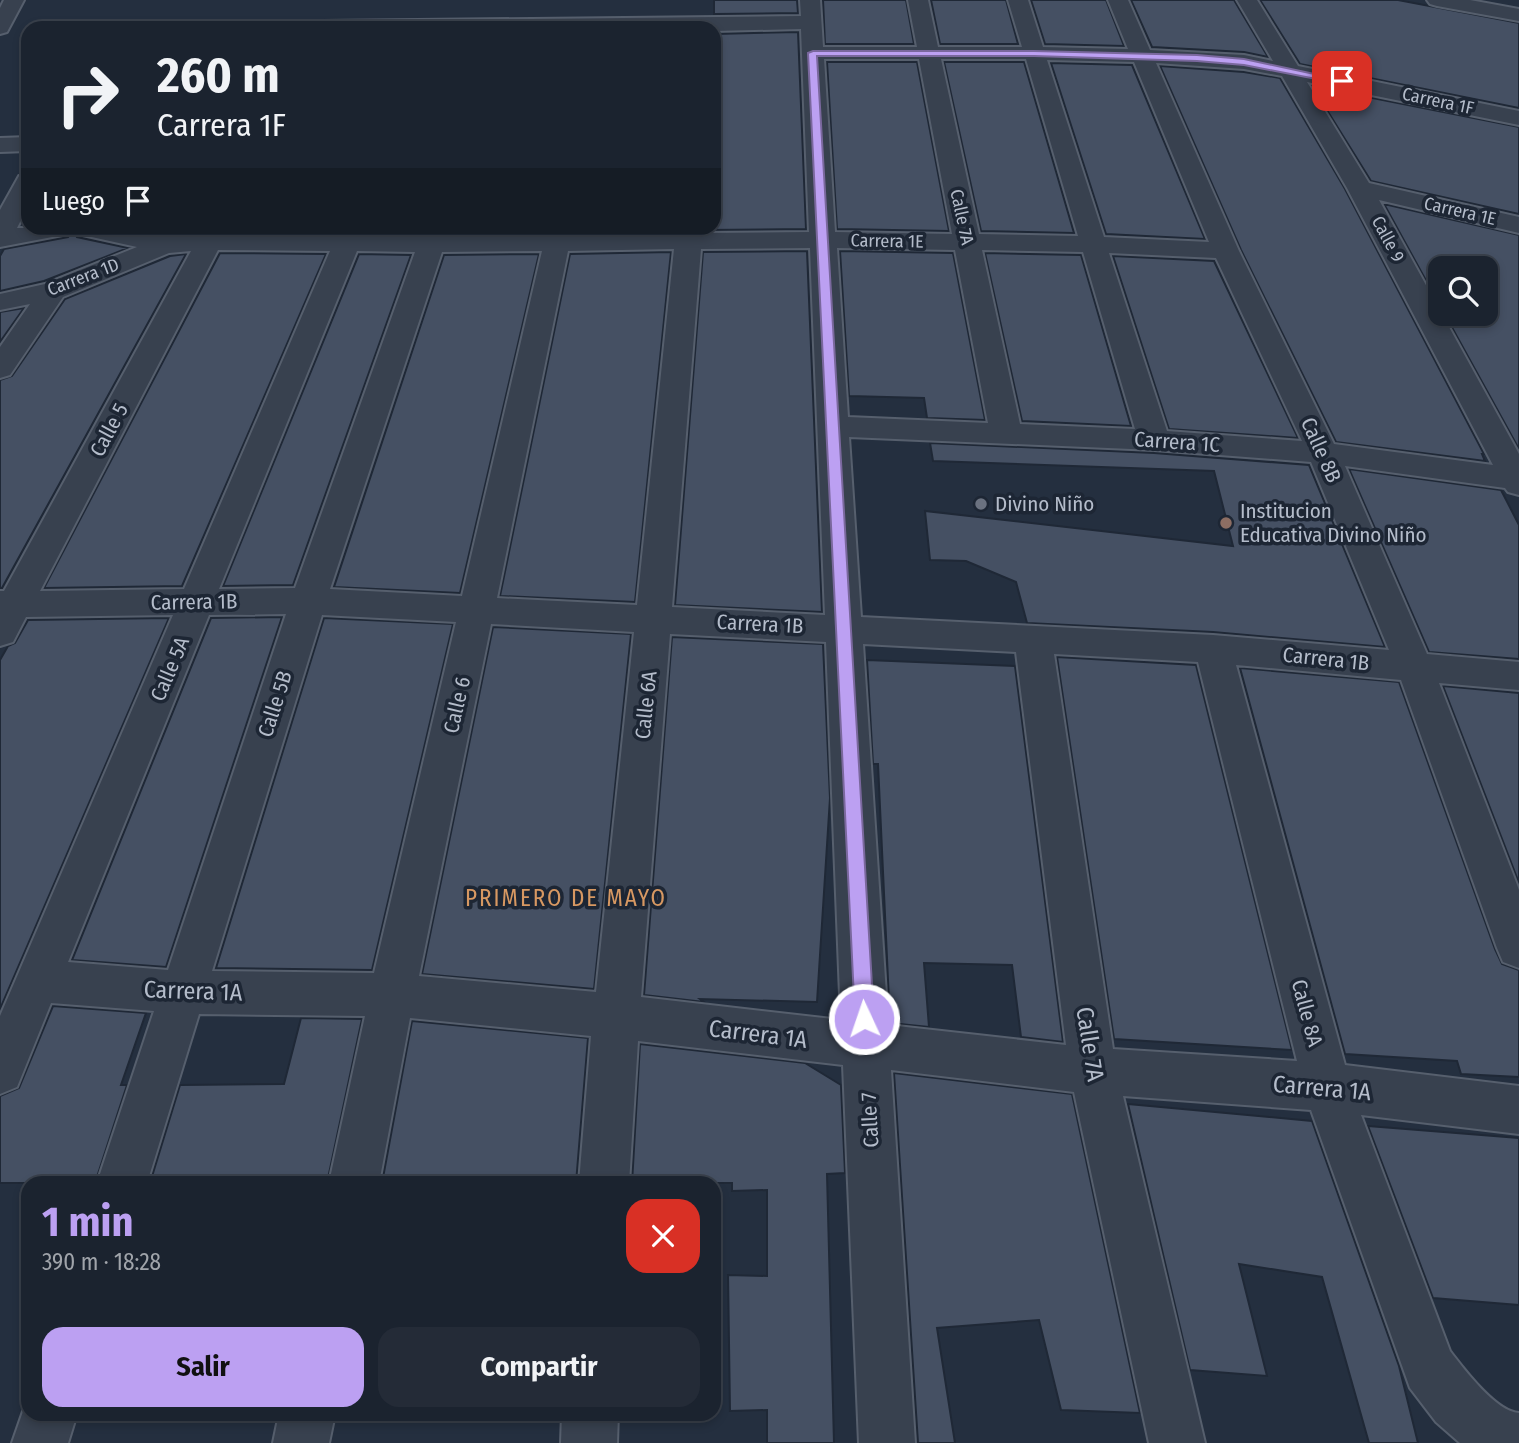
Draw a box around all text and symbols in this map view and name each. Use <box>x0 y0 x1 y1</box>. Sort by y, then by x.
text: 260 m <box>157 46 280 105</box>
icon: right <box>42 49 133 140</box>
pin <box>1312 51 1372 111</box>
icon: arrive <box>1323 62 1361 100</box>
street label: Carrera 1F <box>1400 83 1476 119</box>
text: Carrera 1F <box>157 106 286 144</box>
icon: arrive <box>119 182 157 220</box>
text: Luego <box>42 186 105 217</box>
street label: Calle 7A <box>945 187 979 247</box>
street label: Carrera 1E <box>1422 192 1498 230</box>
street label: Calle 9 <box>1367 212 1409 266</box>
street label: Carrera 1E <box>850 229 924 253</box>
street label: Carrera 1D <box>44 253 122 301</box>
map controls <box>1428 256 1498 326</box>
button: search <box>1428 256 1498 326</box>
street label: Calle 5 <box>84 399 134 461</box>
street label: Calle 8B <box>1295 413 1347 487</box>
street label: Carrera 1C <box>1133 426 1221 458</box>
place label: Divino Niño <box>995 491 1094 517</box>
marker: Divino Niño <box>973 496 989 512</box>
place label: Institucion Educativa Divino Niño <box>1240 498 1427 548</box>
marker: Institucion Educativa Divino Niño <box>1218 515 1234 531</box>
street label: Carrera 1B <box>150 588 238 616</box>
street label: Carrera 1B <box>716 609 804 639</box>
street label: Calle 5A <box>145 633 195 705</box>
street label: Carrera 1B <box>1281 642 1371 676</box>
street label: Calle 5B <box>252 668 298 740</box>
street label: Calle 6A <box>630 670 662 740</box>
street label: Calle 6 <box>438 674 476 736</box>
district label: PRIMERO DE MAYO <box>465 884 667 912</box>
street label: Carrera 1A <box>143 975 243 1007</box>
street label: Calle 8A <box>1286 977 1328 1049</box>
position arrow <box>827 982 901 1056</box>
street label: Calle 7A <box>1070 1005 1110 1084</box>
street label: Carrera 1A <box>707 1014 809 1054</box>
street label: Carrera 1A <box>1272 1070 1373 1106</box>
street label: Calle 7 <box>856 1092 884 1148</box>
text: 1 min <box>42 1197 133 1247</box>
button: close <box>626 1199 700 1273</box>
text: 390 m · 18:28 <box>42 1248 161 1276</box>
button: Salir <box>42 1327 364 1407</box>
button: Compartir <box>378 1327 700 1407</box>

